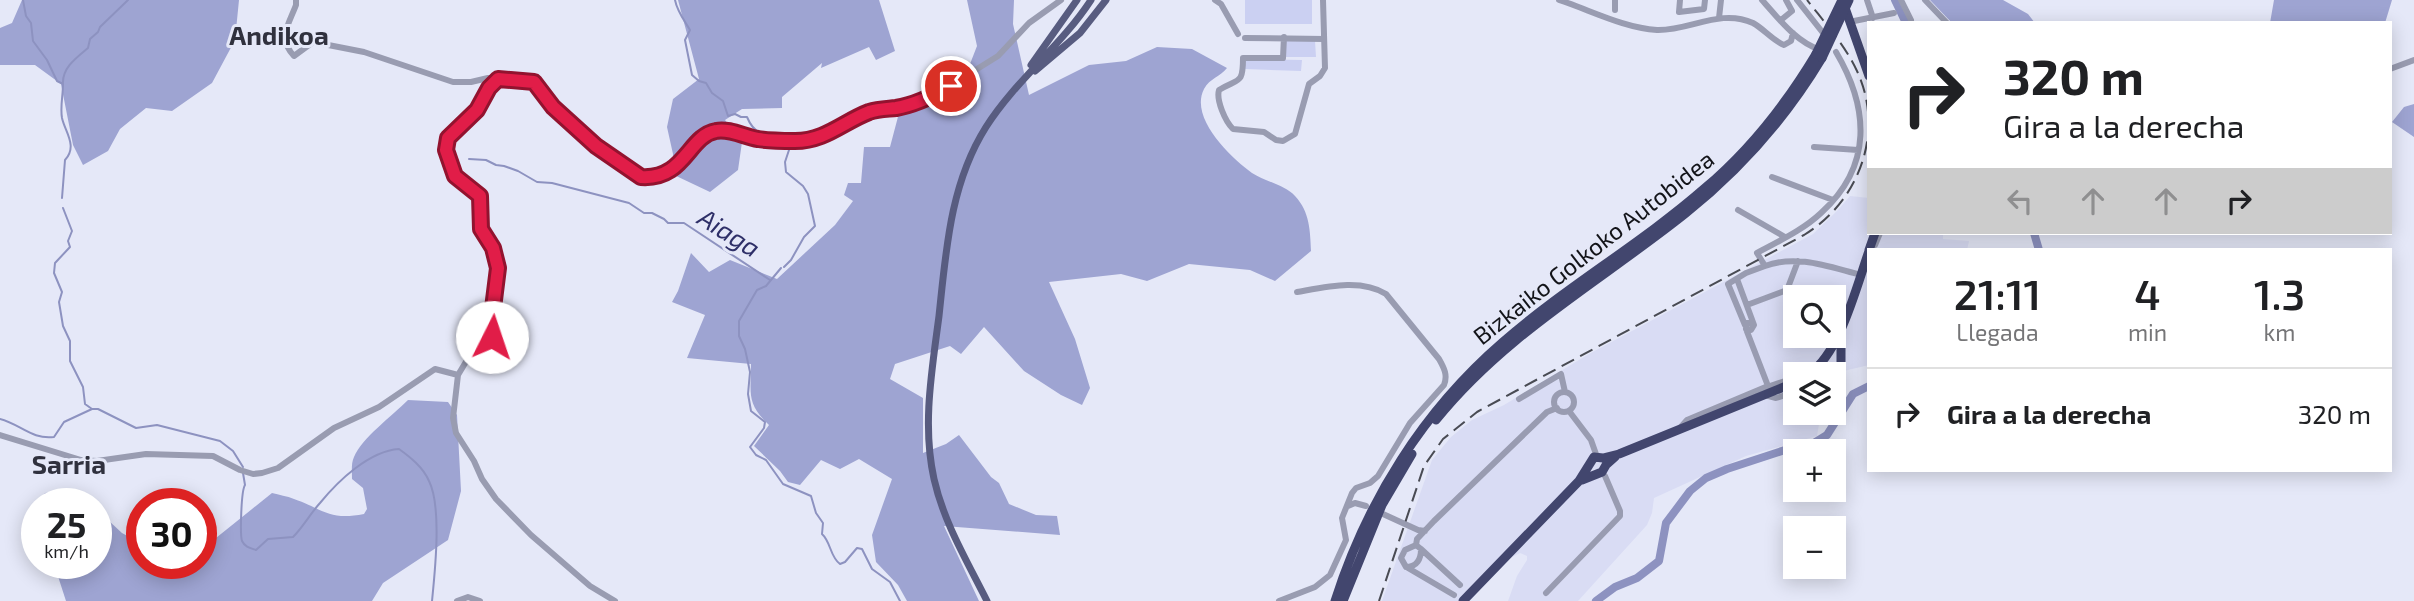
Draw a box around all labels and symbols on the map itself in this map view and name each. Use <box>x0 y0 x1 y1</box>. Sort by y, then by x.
district label: Andikoa <box>229 19 329 50</box>
pin <box>921 56 981 116</box>
street label: Bizkaiko Golkoko Autobidea <box>1467 144 1719 350</box>
water label: Aiaga <box>692 200 767 263</box>
position arrow <box>455 300 529 374</box>
district label: Sarria <box>32 448 106 479</box>
speed limit sign: 30 <box>126 488 217 579</box>

